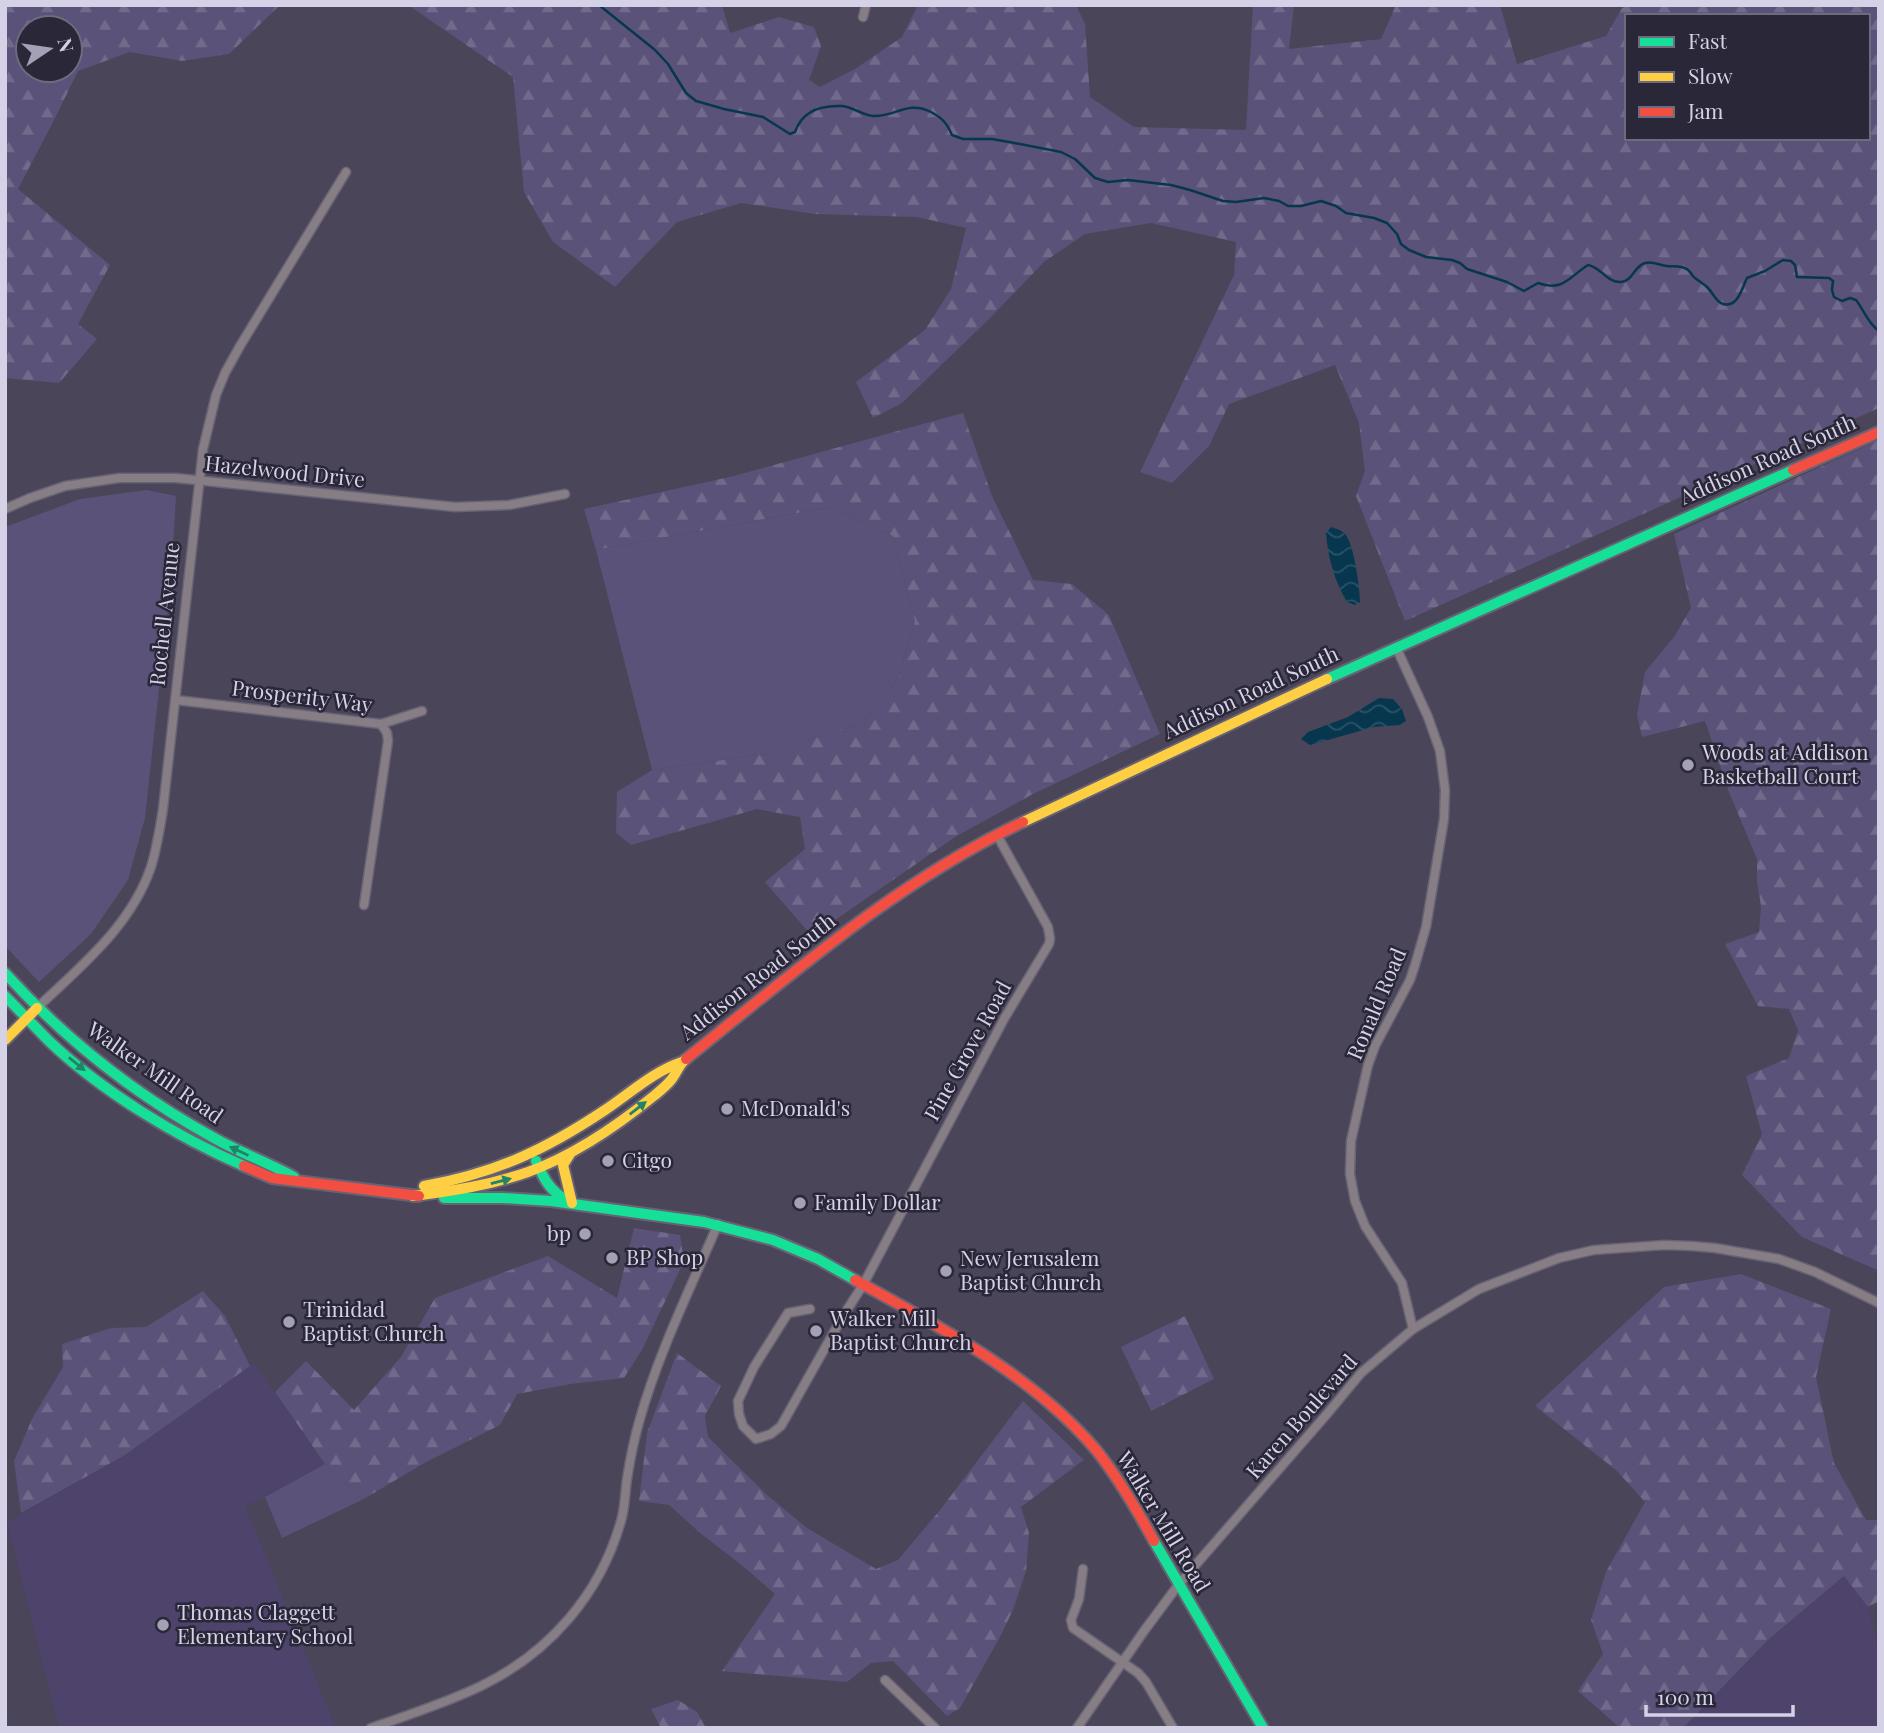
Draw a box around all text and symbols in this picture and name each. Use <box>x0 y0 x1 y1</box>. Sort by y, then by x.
north arrow <box>14 14 84 84</box>
legend <box>1625 14 1870 140</box>
text: Fast <box>1688 26 1727 54</box>
text: N <box>52 35 81 55</box>
text: Slow <box>1688 61 1733 89</box>
text: Jam <box>1687 96 1724 124</box>
street label: Addison Road South <box>1674 406 1860 510</box>
street label: Hazelwood Drive <box>204 448 367 492</box>
street label: Rochell Avenue <box>142 541 184 687</box>
street label: Addison Road South <box>1157 638 1343 745</box>
street label: Prosperity Way <box>230 673 374 718</box>
place label: Woods at Addison Basketball Court <box>1701 737 1869 789</box>
marker: Woods at Addison Basketball Court <box>1680 757 1696 773</box>
street label: Addison Road South <box>672 905 841 1046</box>
street label: Ronald Road <box>1339 943 1411 1064</box>
street label: Pine Grove Road <box>916 975 1016 1125</box>
street label: Walker Mill Road <box>82 1014 230 1129</box>
one-way arrow <box>67 1057 85 1072</box>
place label: McDonald's <box>741 1093 850 1121</box>
one-way arrow <box>628 1100 646 1115</box>
marker: McDonald's <box>719 1101 735 1117</box>
one-way arrow <box>229 1145 249 1157</box>
place label: Citgo <box>622 1145 672 1173</box>
marker: Citgo <box>600 1153 616 1169</box>
one-way arrow <box>490 1175 512 1186</box>
place label: Family Dollar <box>814 1187 941 1215</box>
marker: Family Dollar <box>792 1195 808 1211</box>
place label: bp <box>547 1218 571 1246</box>
marker: bp <box>577 1226 593 1242</box>
place label: BP Shop <box>626 1242 703 1270</box>
place label: New Jerusalem Baptist Church <box>960 1243 1102 1295</box>
marker: BP Shop <box>604 1250 620 1266</box>
marker: New Jerusalem Baptist Church <box>938 1263 954 1279</box>
place label: Trinidad Baptist Church <box>303 1294 445 1346</box>
place label: Walker Mill Baptist Church <box>829 1303 972 1355</box>
marker: Trinidad Baptist Church <box>281 1314 297 1330</box>
marker: Walker Mill Baptist Church <box>808 1323 824 1339</box>
street label: Karen Boulevard <box>1239 1347 1362 1484</box>
street label: Walker Mill Road <box>1111 1444 1218 1597</box>
place label: Thomas Claggett Elementary School <box>177 1597 353 1649</box>
marker: Thomas Claggett Elementary School <box>155 1617 171 1633</box>
scale bar <box>1646 1674 1793 1718</box>
text: 100 m <box>1657 1682 1714 1710</box>

